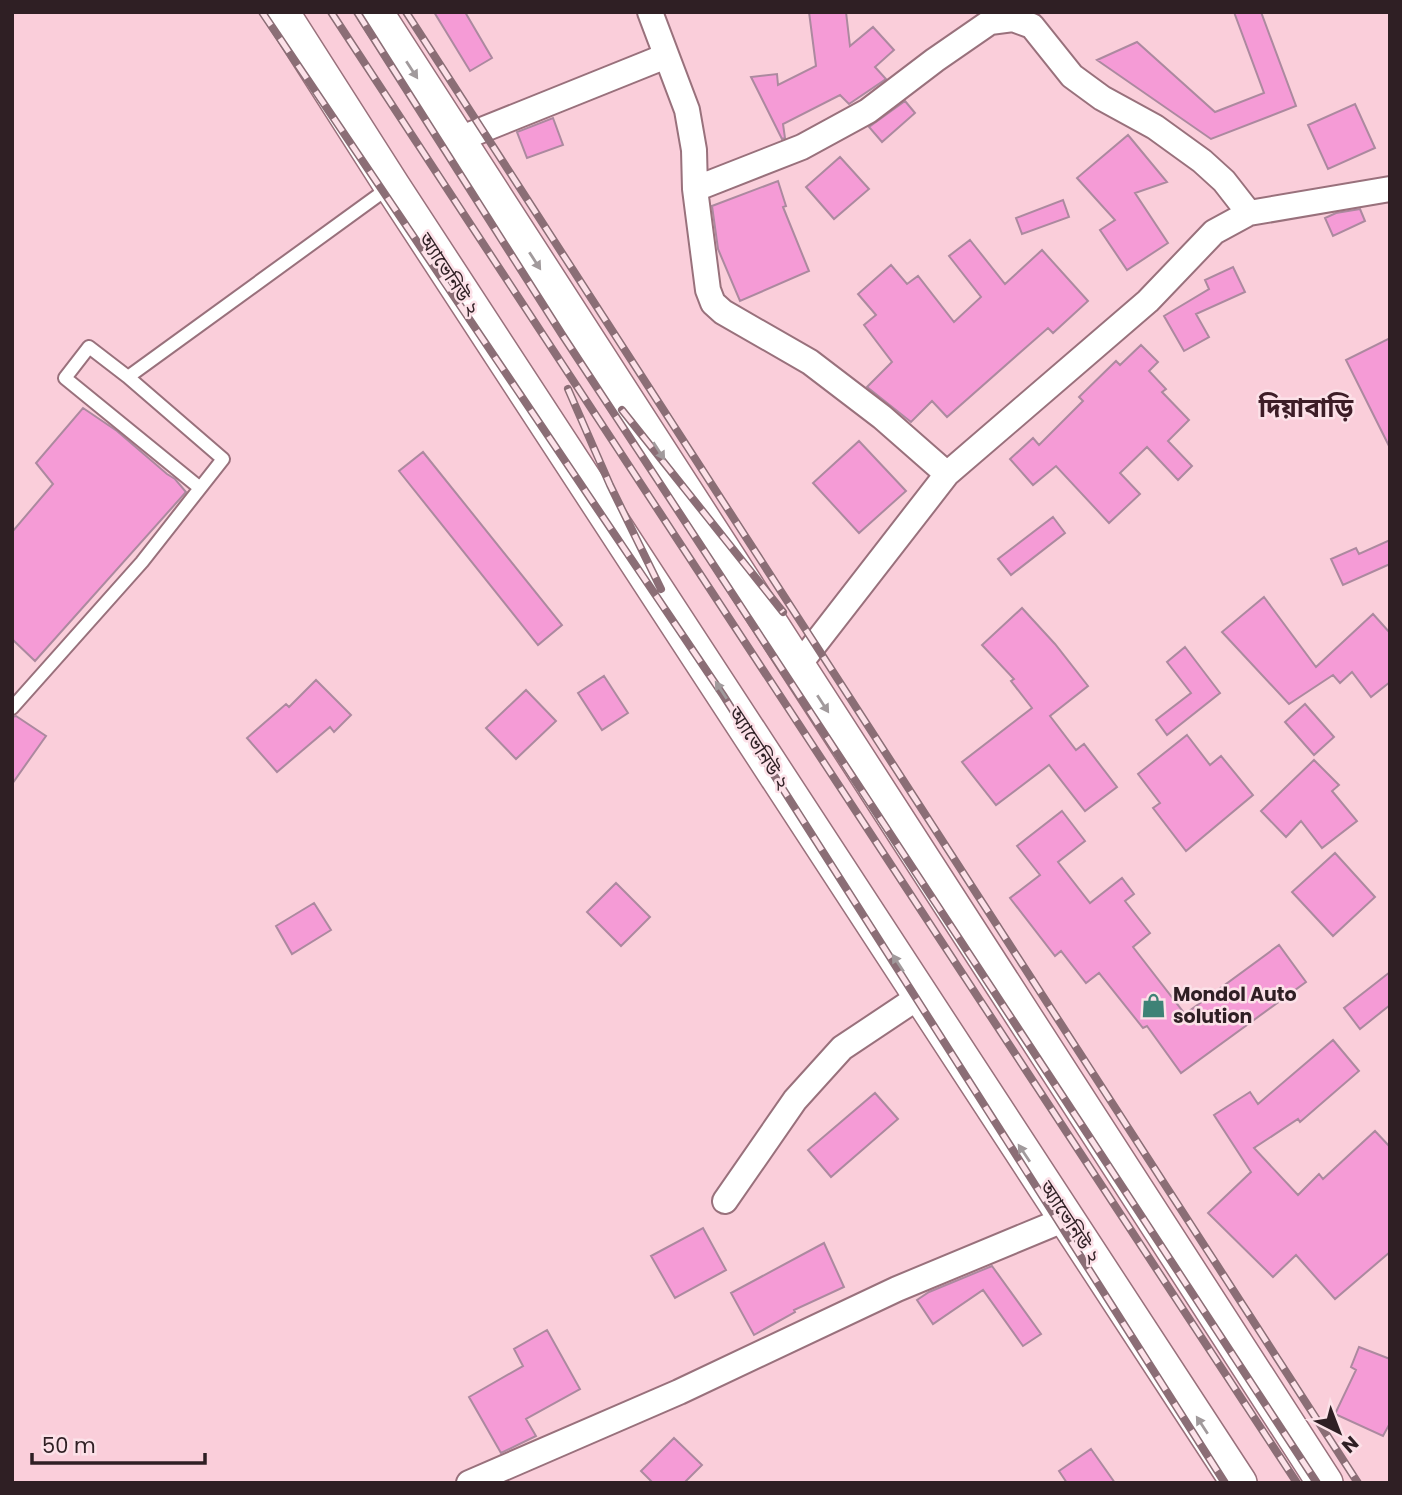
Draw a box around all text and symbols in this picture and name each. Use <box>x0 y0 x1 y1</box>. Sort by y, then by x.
one-way arrow <box>405 60 418 79</box>
street label: অ্যাভেনিউ ২ <box>412 227 486 321</box>
one-way arrow <box>529 251 542 270</box>
district label: দিয়াবাড়ি <box>1258 390 1354 426</box>
one-way arrow <box>652 442 665 461</box>
one-way arrow <box>714 681 727 700</box>
one-way arrow <box>816 695 830 713</box>
street label: অ্যাভেনিউ ২ <box>722 701 796 795</box>
one-way arrow <box>892 953 905 973</box>
place label: Mondol Auto solution <box>1173 981 1297 1030</box>
shop icon: Mondol Auto solution <box>1139 991 1167 1019</box>
one-way arrow <box>1018 1143 1031 1162</box>
street label: অ্যাভেনিউ ২ <box>1033 1175 1107 1269</box>
north arrow <box>1304 1397 1374 1467</box>
one-way arrow <box>1195 1416 1208 1435</box>
scale bar <box>32 1422 205 1466</box>
text: N <box>1336 1429 1364 1459</box>
text: 50 m <box>42 1431 96 1460</box>

